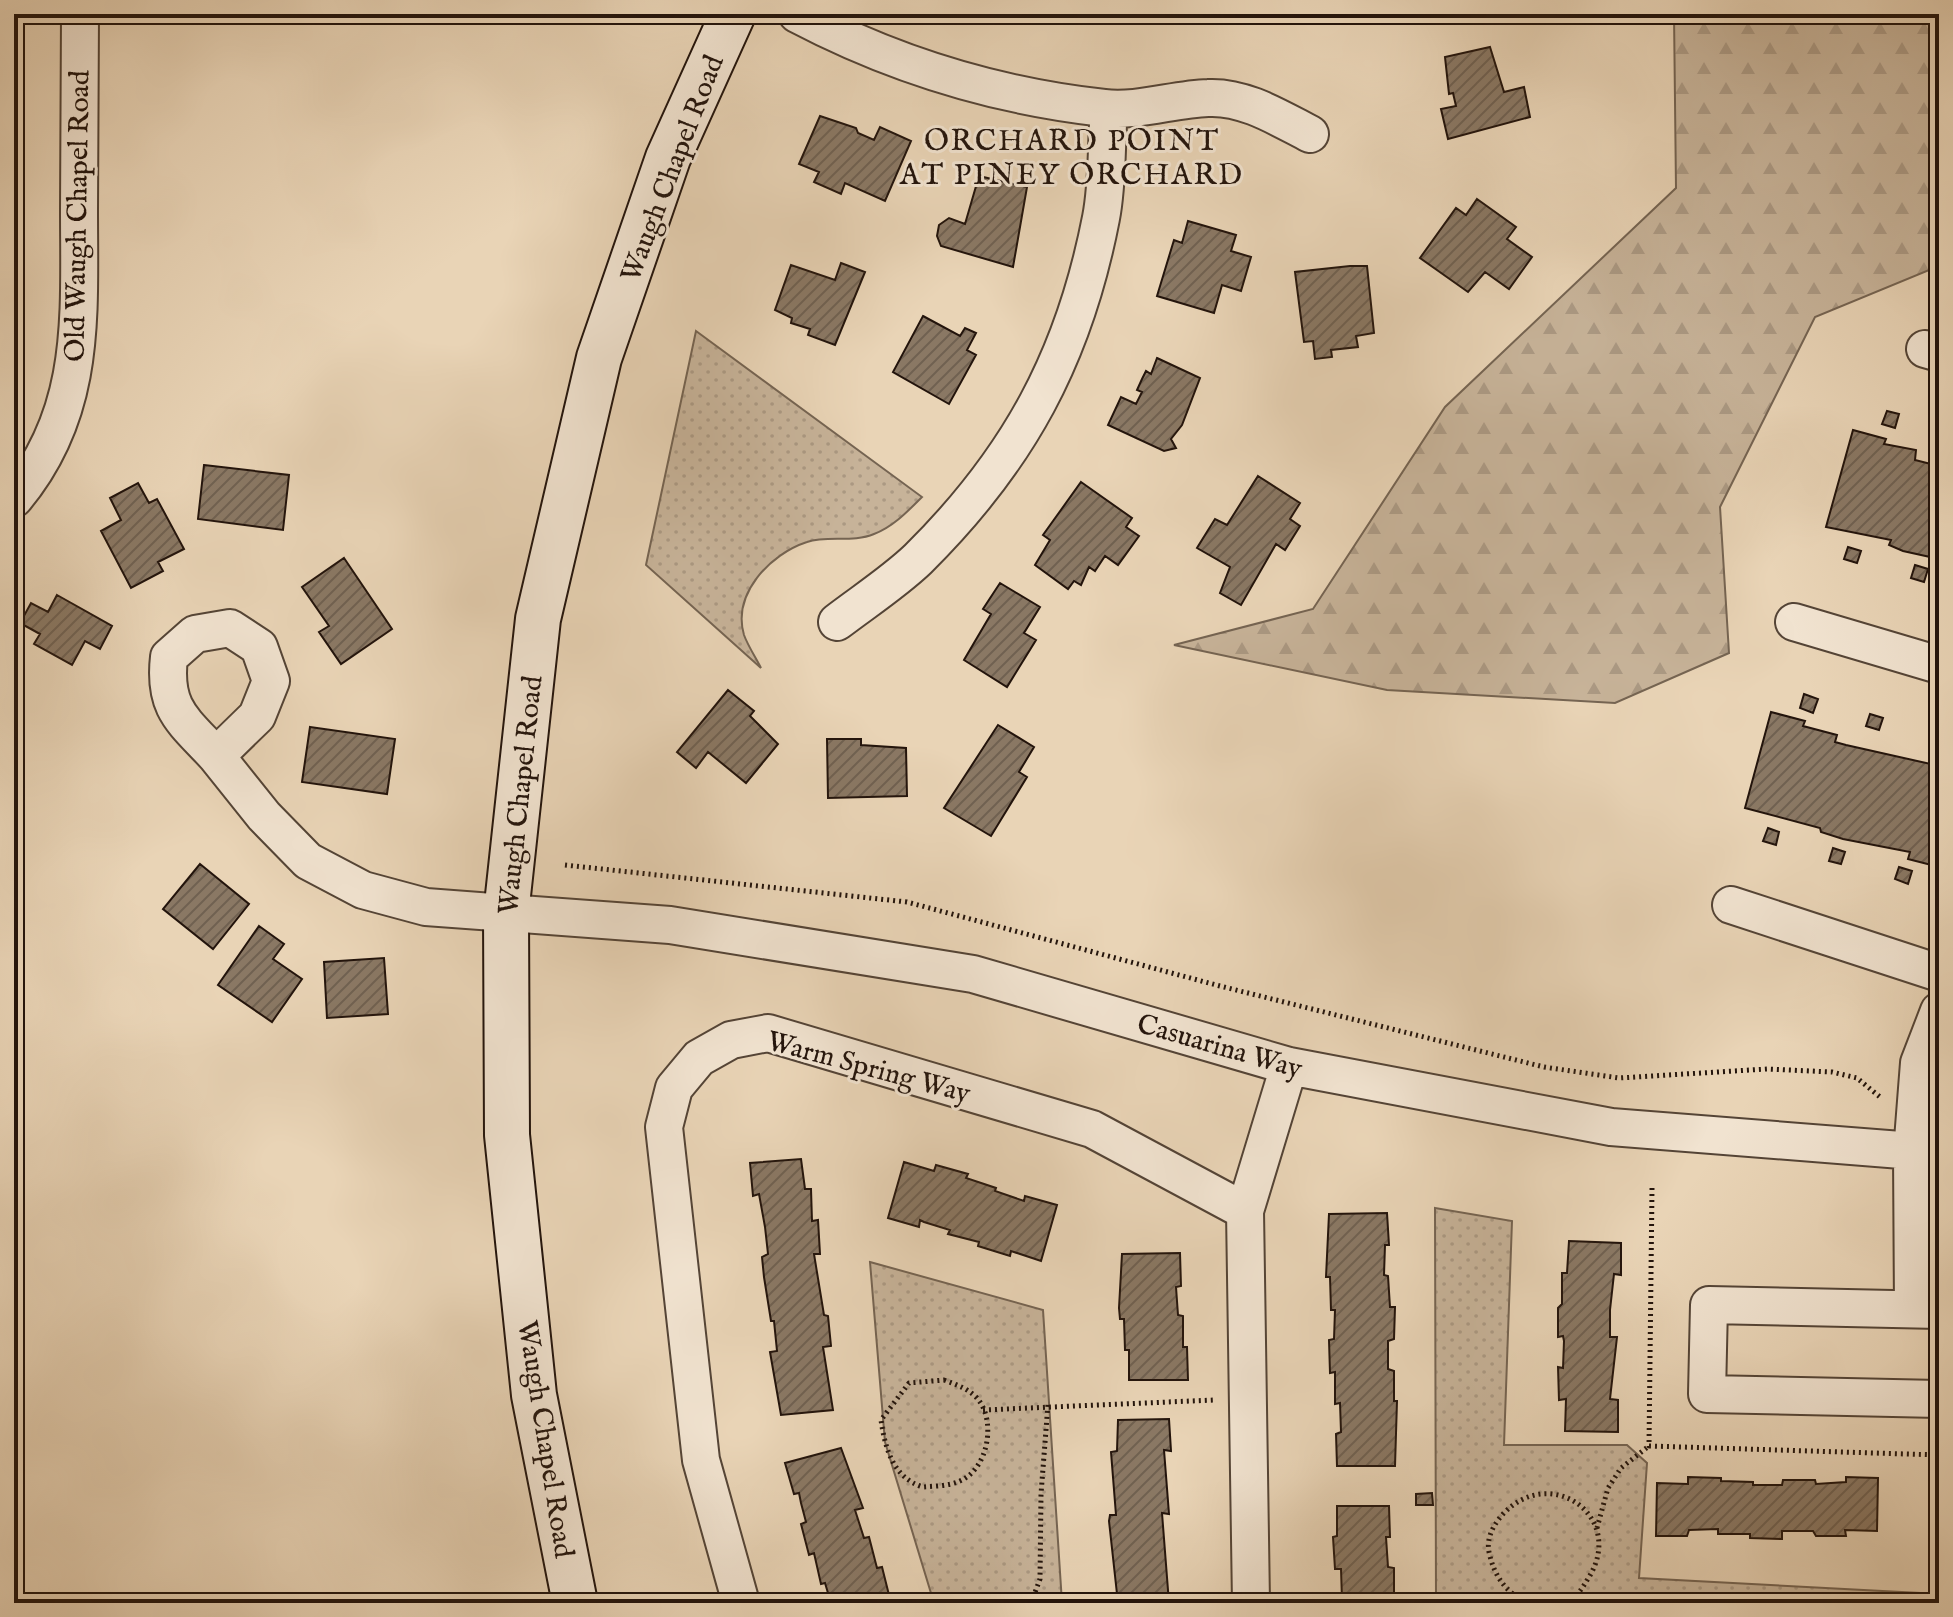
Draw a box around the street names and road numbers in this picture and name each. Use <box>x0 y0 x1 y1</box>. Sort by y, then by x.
street label: Waugh Chapel Road <box>614 51 733 287</box>
street label: Old Waugh Chapel Road <box>58 70 99 362</box>
street label: Waugh Chapel Road <box>492 674 551 916</box>
street label: Casuarina Way <box>1133 1007 1306 1088</box>
street label: Warm Spring Way <box>763 1024 974 1112</box>
street label: Waugh Chapel Road <box>508 1318 581 1561</box>

